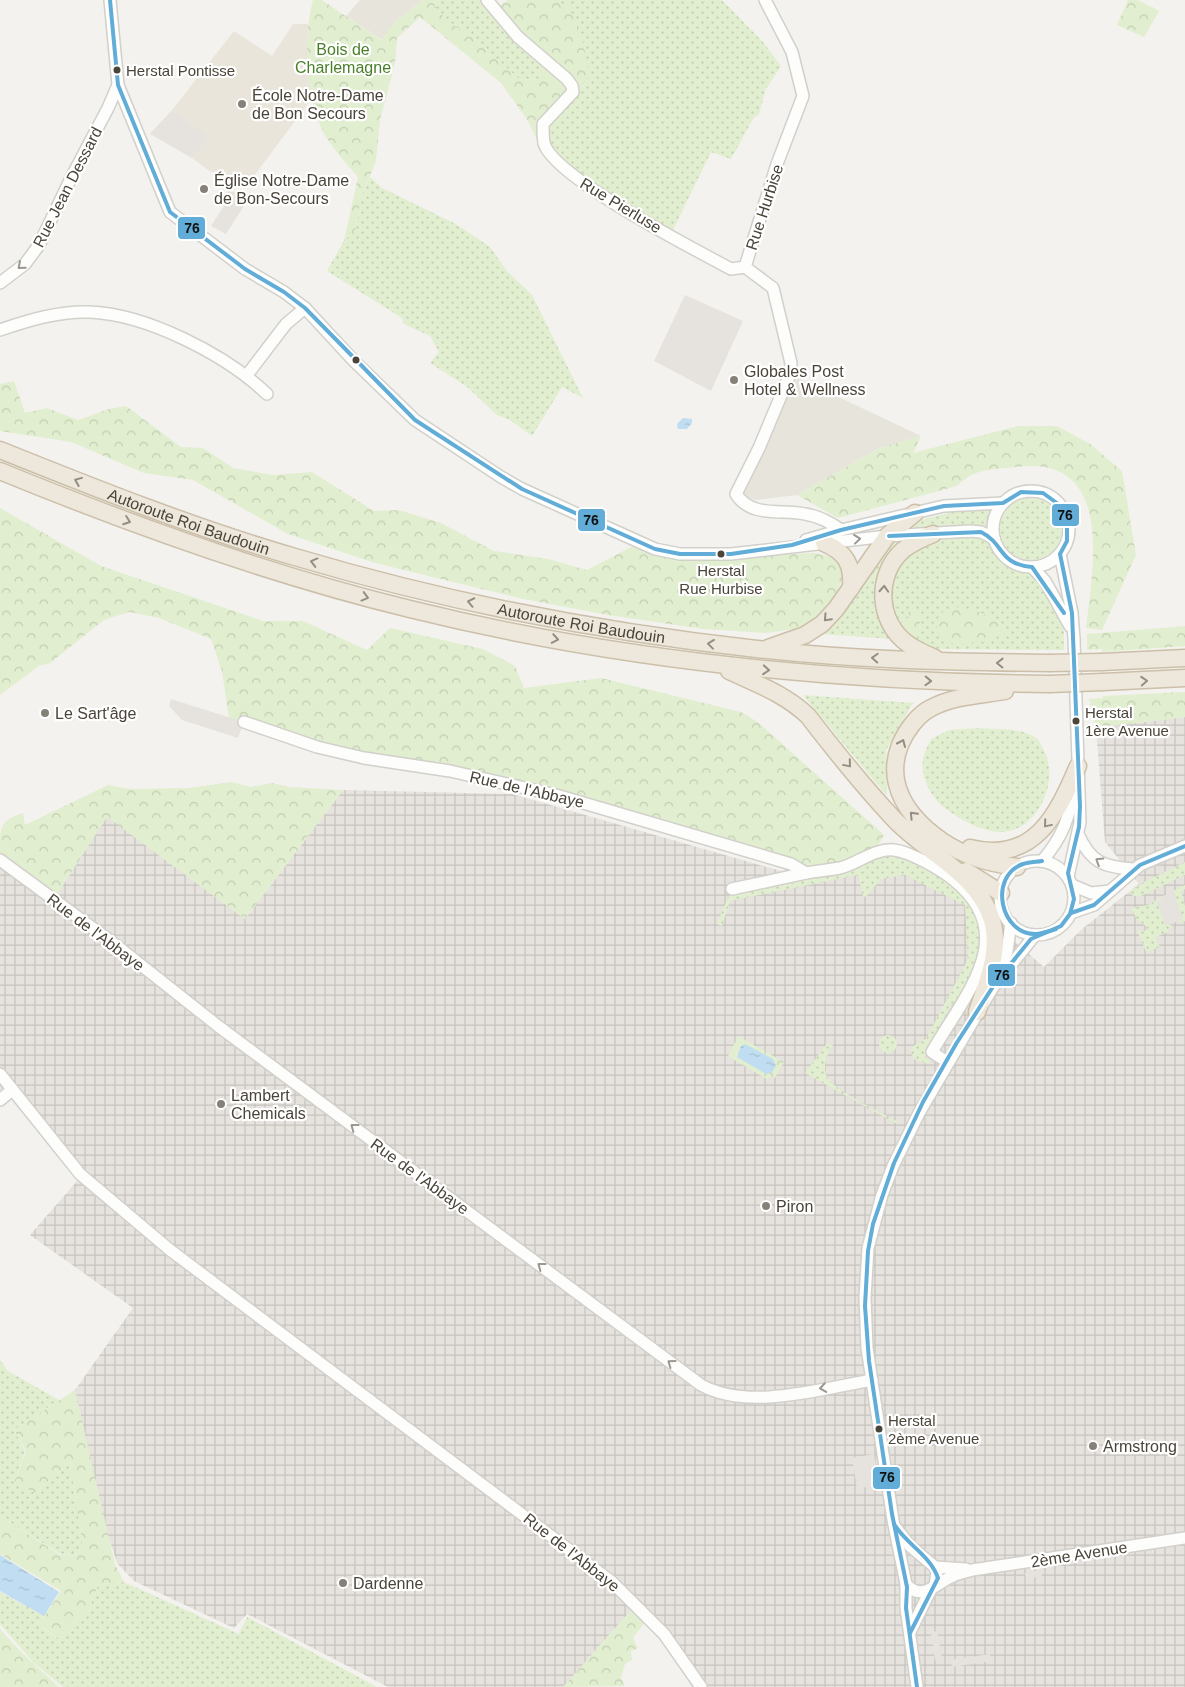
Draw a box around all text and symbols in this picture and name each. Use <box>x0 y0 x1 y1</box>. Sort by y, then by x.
park label: Bois de Charlemagne <box>295 41 391 76</box>
place label: Herstal Pontisse <box>126 62 235 79</box>
marker: Herstal Pontisse <box>112 65 122 75</box>
place label: École Notre-Dame de Bon Secours <box>252 86 384 122</box>
marker: École Notre-Dame de Bon Secours <box>236 98 248 110</box>
street label: Rue Jean Dessard <box>30 124 105 250</box>
street label: Rue Hurbise <box>743 162 786 252</box>
place label: Église Notre-Dame de Bon-Secours <box>214 171 349 207</box>
street label: Rue Pierluse <box>577 175 664 236</box>
marker: Église Notre-Dame de Bon-Secours <box>198 183 210 195</box>
line badge: 76 <box>177 216 206 240</box>
text: 76 <box>184 220 200 236</box>
one-way arrow <box>18 261 27 270</box>
unlabelled marker <box>351 355 361 365</box>
place label: Globales Post Hotel & Wellness <box>744 363 866 398</box>
marker: Globales Post Hotel & Wellness <box>728 374 740 386</box>
one-way arrow <box>74 477 82 487</box>
street label: Autoroute Roi Baudouin <box>106 486 272 558</box>
line badge: 76 <box>1051 503 1080 527</box>
text: 76 <box>1057 507 1073 523</box>
line badge: 76 <box>577 508 606 532</box>
text: 76 <box>583 512 599 528</box>
one-way arrow <box>122 515 131 525</box>
one-way arrow <box>853 534 861 545</box>
marker: Herstal Rue Hurbise <box>716 549 726 559</box>
one-way arrow <box>310 558 318 568</box>
place label: Herstal Rue Hurbise <box>679 562 763 597</box>
one-way arrow <box>878 585 889 593</box>
one-way arrow <box>360 591 369 602</box>
one-way arrow <box>467 597 476 608</box>
street label: Autoroute Roi Baudouin <box>496 600 666 646</box>
one-way arrow <box>824 612 833 621</box>
one-way arrow <box>551 634 560 644</box>
one-way arrow <box>707 639 715 650</box>
one-way arrow <box>871 653 879 664</box>
one-way arrow <box>996 658 1004 668</box>
one-way arrow <box>762 664 770 675</box>
one-way arrow <box>924 675 932 686</box>
one-way arrow <box>1140 675 1148 686</box>
place label: Herstal 1ère Avenue <box>1085 704 1169 739</box>
place label: Le Sart'âge <box>55 705 136 722</box>
marker: Le Sart'âge <box>39 707 51 719</box>
marker: Herstal 1ère Avenue <box>1071 716 1081 726</box>
one-way arrow <box>895 739 906 748</box>
one-way arrow <box>842 759 851 768</box>
street label: Rue de l'Abbaye <box>468 768 586 811</box>
one-way arrow <box>910 812 919 821</box>
one-way arrow <box>1045 818 1053 827</box>
one-way arrow <box>1096 858 1105 868</box>
street label: Rue de l'Abbaye <box>44 890 148 974</box>
line badge: 76 <box>987 963 1016 987</box>
text: 76 <box>994 967 1010 983</box>
place label: Lambert Chemicals <box>231 1087 306 1122</box>
marker: Lambert Chemicals <box>215 1098 227 1110</box>
one-way arrow <box>351 1124 360 1134</box>
street label: Rue de l'Abbaye <box>367 1135 472 1218</box>
place label: Piron <box>776 1198 813 1215</box>
marker: Piron <box>760 1200 772 1212</box>
one-way arrow <box>538 1263 547 1271</box>
one-way arrow <box>667 1360 677 1369</box>
one-way arrow <box>819 1383 828 1393</box>
place label: Herstal 2ème Avenue <box>888 1412 979 1447</box>
marker: Herstal 2ème Avenue <box>874 1424 884 1434</box>
place label: Armstrong <box>1103 1438 1177 1455</box>
marker: Armstrong <box>1087 1440 1099 1452</box>
line badge: 76 <box>872 1466 901 1490</box>
text: 76 <box>879 1469 895 1485</box>
street label: Rue de l'Abbaye <box>520 1510 623 1595</box>
street label: 2ème Avenue <box>1030 1538 1129 1571</box>
place label: Dardenne <box>353 1575 423 1592</box>
marker: Dardenne <box>337 1577 349 1589</box>

